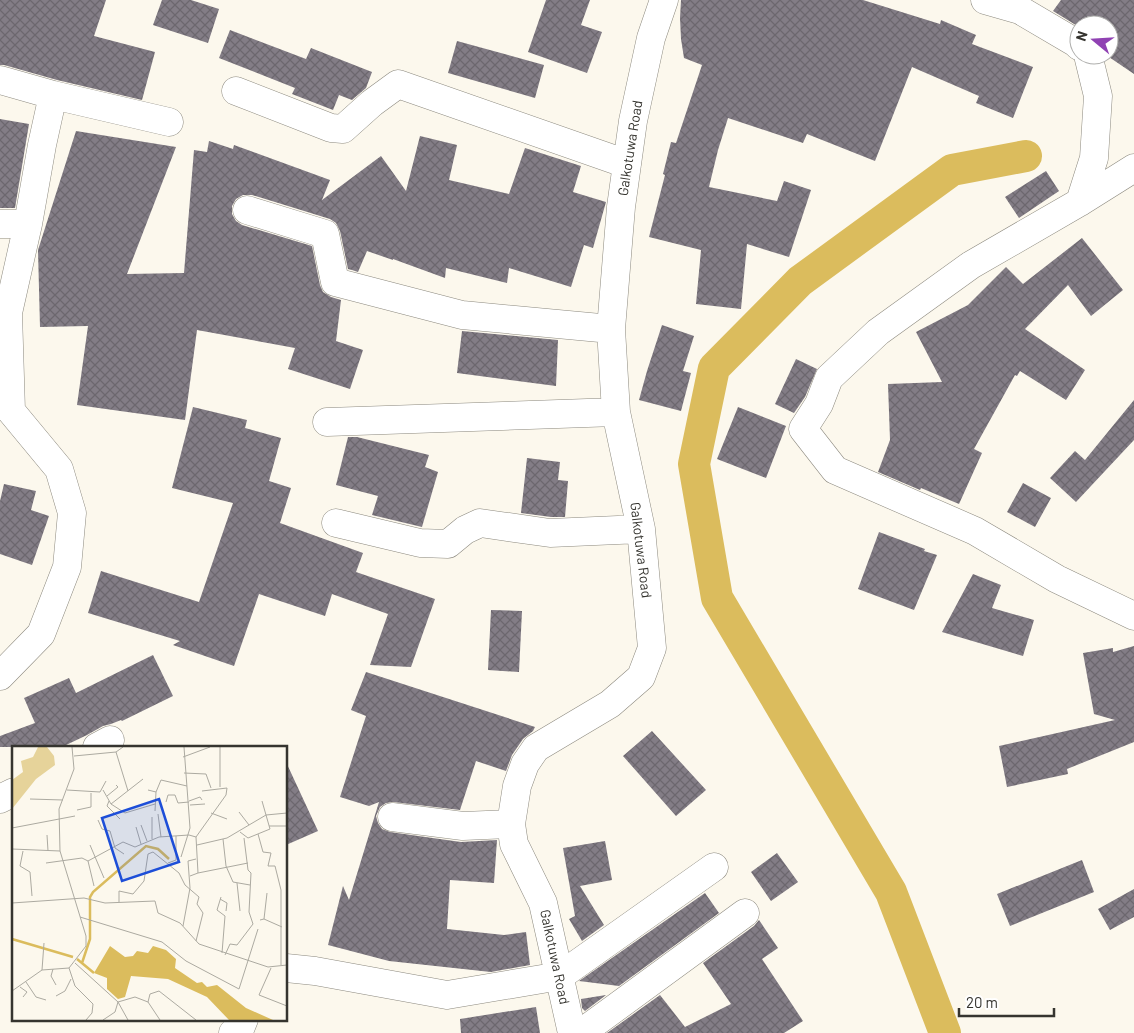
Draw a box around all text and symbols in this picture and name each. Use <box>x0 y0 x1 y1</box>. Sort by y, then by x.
north arrow <box>1069 15 1119 65</box>
text: N <box>1072 29 1091 43</box>
street label: Galkotuwa Road <box>614 99 645 197</box>
street label: Galkotuwa Road <box>627 501 656 599</box>
inset map <box>12 746 288 1020</box>
street label: Galkotuwa Road <box>537 908 574 1006</box>
scale bar <box>959 986 1054 1018</box>
text: 20 m <box>966 993 998 1011</box>

